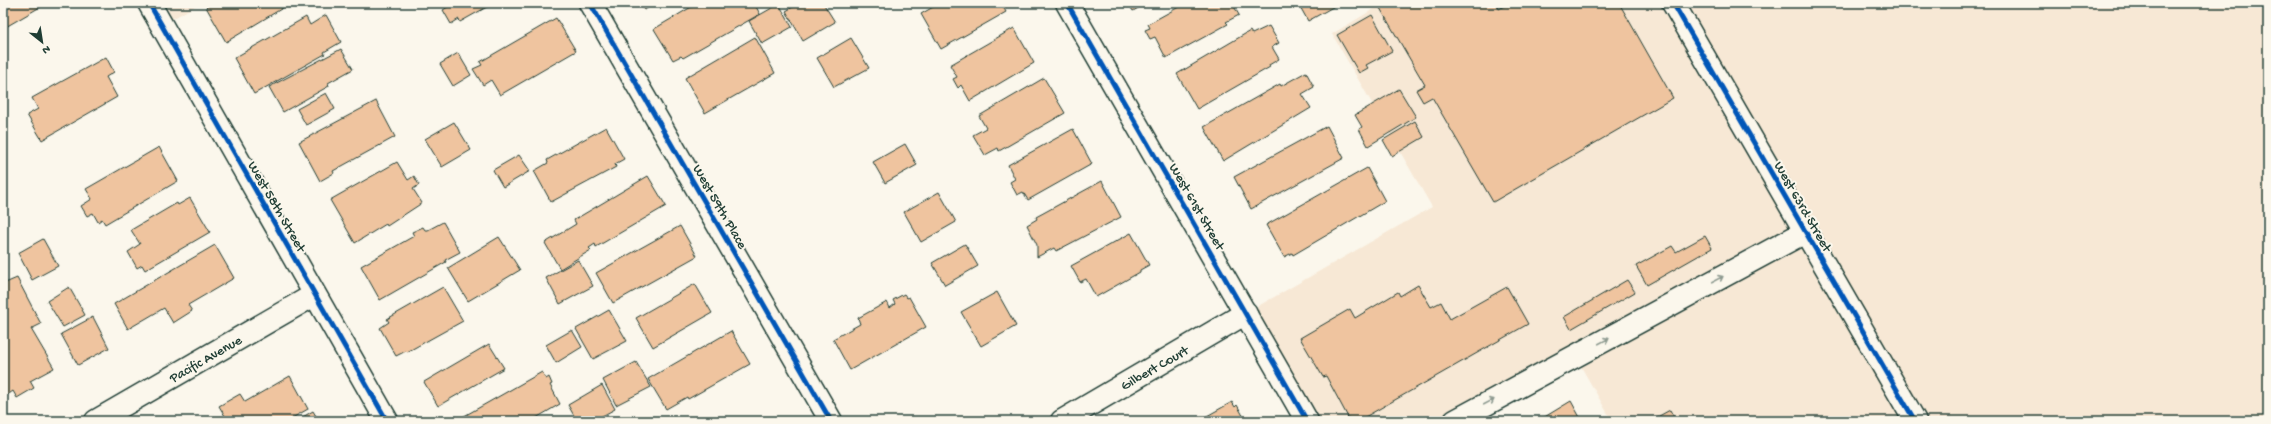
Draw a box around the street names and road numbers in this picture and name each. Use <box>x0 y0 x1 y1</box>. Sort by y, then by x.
street label: West 58th Street <box>243 159 309 257</box>
street label: West 63rd Street <box>1769 159 1835 257</box>
street label: West 61st Street <box>1164 161 1228 255</box>
street label: West 59th Place <box>688 162 750 253</box>
street label: Pacific Avenue <box>166 332 246 388</box>
street label: Gilbert Court <box>1118 342 1193 395</box>

